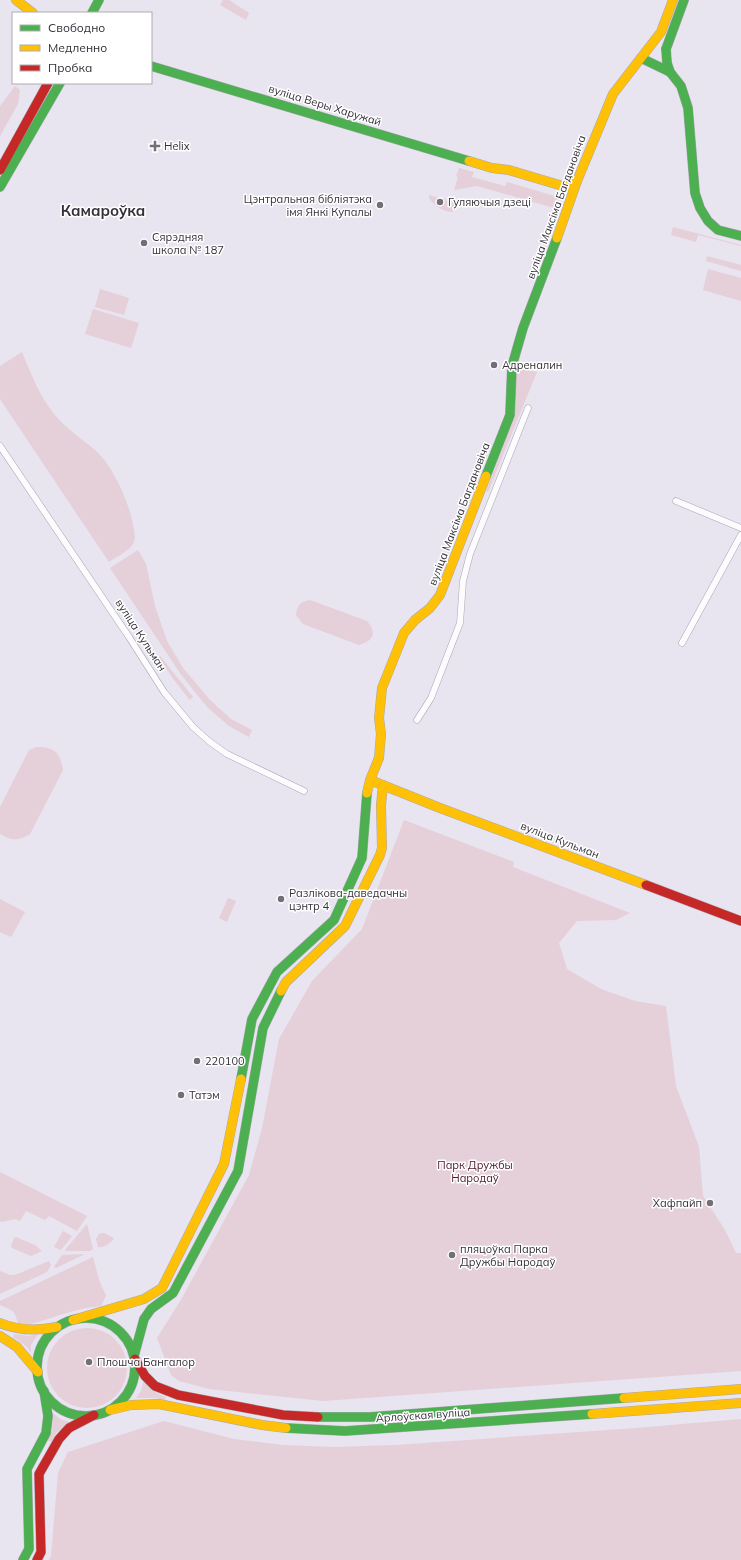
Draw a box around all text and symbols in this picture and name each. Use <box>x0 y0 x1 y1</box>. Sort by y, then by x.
legend <box>12 12 152 84</box>
text: Свободно <box>48 20 105 35</box>
text: Медленно <box>48 40 107 55</box>
text: Пробка <box>48 60 92 75</box>
street label: вуліца Веры Харужай <box>267 81 383 129</box>
street label: вуліца Максіма Багдановіча <box>523 133 589 281</box>
place label: Helix <box>164 139 190 153</box>
marker: Helix <box>149 140 161 152</box>
place label: Цэнтральная бібліятэка імя Янкі Купалы <box>244 192 372 219</box>
place label: Гуляючыя дзеці <box>448 195 531 209</box>
marker: Гуляючыя дзеці <box>435 197 445 207</box>
marker: Цэнтральная бібліятэка імя Янкі Купалы <box>375 200 385 210</box>
district label: Камароўка <box>61 201 145 220</box>
place label: Сярэдняя школа № 187 <box>152 230 224 257</box>
marker: Сярэдняя школа № 187 <box>139 238 149 248</box>
place label: Адреналин <box>502 358 562 372</box>
marker: Адреналин <box>489 360 499 370</box>
street label: вуліца Максіма Багдановіча <box>425 441 493 587</box>
street label: вуліца Кульман <box>113 596 169 674</box>
street label: вуліца Кульман <box>519 819 601 861</box>
place label: Разлікова-даведачны цэнтр 4 <box>289 886 407 913</box>
marker: Разлікова-даведачны цэнтр 4 <box>276 894 286 904</box>
place label: 220100 <box>205 1054 245 1068</box>
marker: 220100 <box>192 1056 202 1066</box>
place label: Татэм <box>189 1088 220 1102</box>
marker: Татэм <box>176 1090 186 1100</box>
park label: Парк Дружбы Народаў <box>437 1158 513 1185</box>
place label: Хафпайп <box>653 1196 702 1210</box>
marker: Хафпайп <box>705 1198 715 1208</box>
place label: пляцоўка Парка Дружбы Народаў <box>460 1242 555 1269</box>
marker: пляцоўка Парка Дружбы Народаў <box>447 1250 457 1260</box>
place label: Плошча Бангалор <box>97 1355 195 1369</box>
marker: Плошча Бангалор <box>84 1357 94 1367</box>
street label: Арлоўская вуліца <box>375 1405 471 1425</box>

